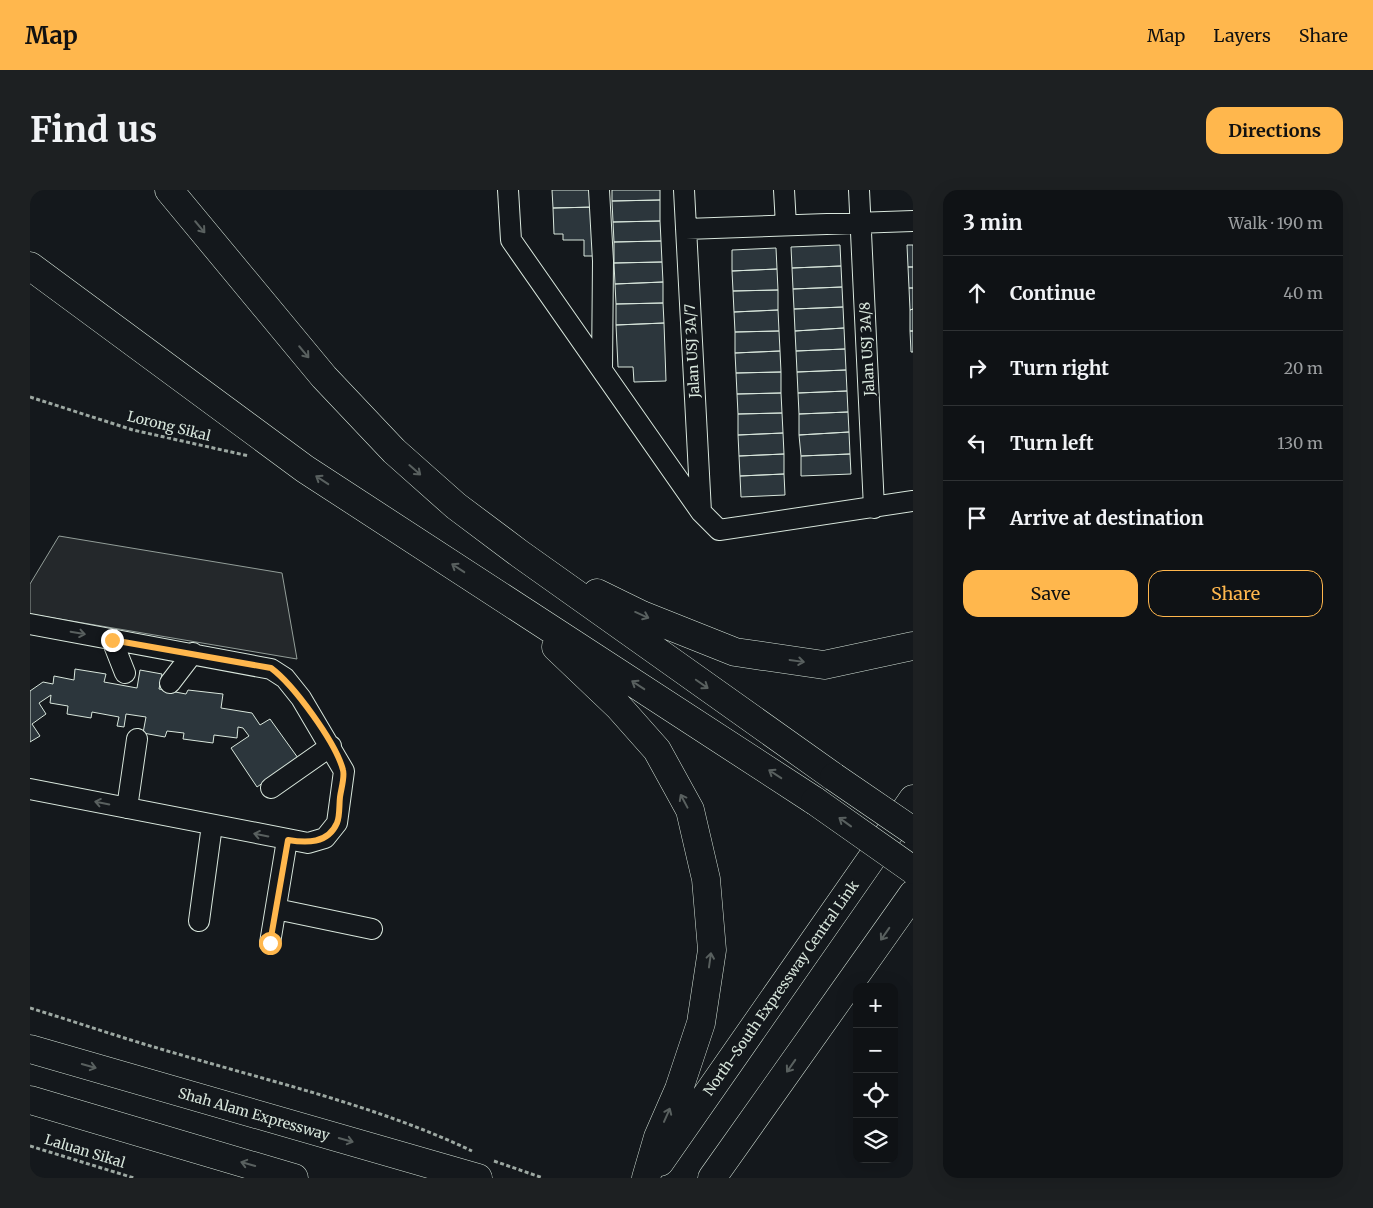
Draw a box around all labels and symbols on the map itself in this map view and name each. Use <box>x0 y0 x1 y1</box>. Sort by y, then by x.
one-way arrow <box>194 221 205 234</box>
street label: Jalan USJ 3A/8 <box>856 301 879 398</box>
street label: Jalan USJ 3A/7 <box>681 303 704 400</box>
one-way arrow <box>298 346 309 359</box>
street label: Lorong Sikal <box>125 407 213 445</box>
one-way arrow <box>409 464 422 476</box>
one-way arrow <box>315 475 329 485</box>
one-way arrow <box>451 563 465 573</box>
one-way arrow <box>634 610 649 620</box>
one-way arrow <box>70 629 86 639</box>
route end <box>101 629 124 652</box>
one-way arrow <box>788 656 804 666</box>
one-way arrow <box>695 679 709 689</box>
one-way arrow <box>632 680 646 690</box>
one-way arrow <box>768 769 782 779</box>
one-way arrow <box>679 794 689 809</box>
one-way arrow <box>94 798 110 808</box>
one-way arrow <box>839 816 852 827</box>
one-way arrow <box>254 829 270 839</box>
street label: North–South Expressway Central Link <box>699 877 863 1099</box>
one-way arrow <box>880 926 890 940</box>
route start <box>259 932 282 955</box>
one-way arrow <box>706 952 716 968</box>
one-way arrow <box>786 1059 796 1073</box>
one-way arrow <box>81 1062 97 1072</box>
street label: Shah Alam Expressway <box>176 1084 333 1145</box>
one-way arrow <box>663 1108 673 1123</box>
street label: Laluan Sikal <box>43 1130 128 1172</box>
one-way arrow <box>338 1136 354 1145</box>
one-way arrow <box>240 1159 256 1169</box>

